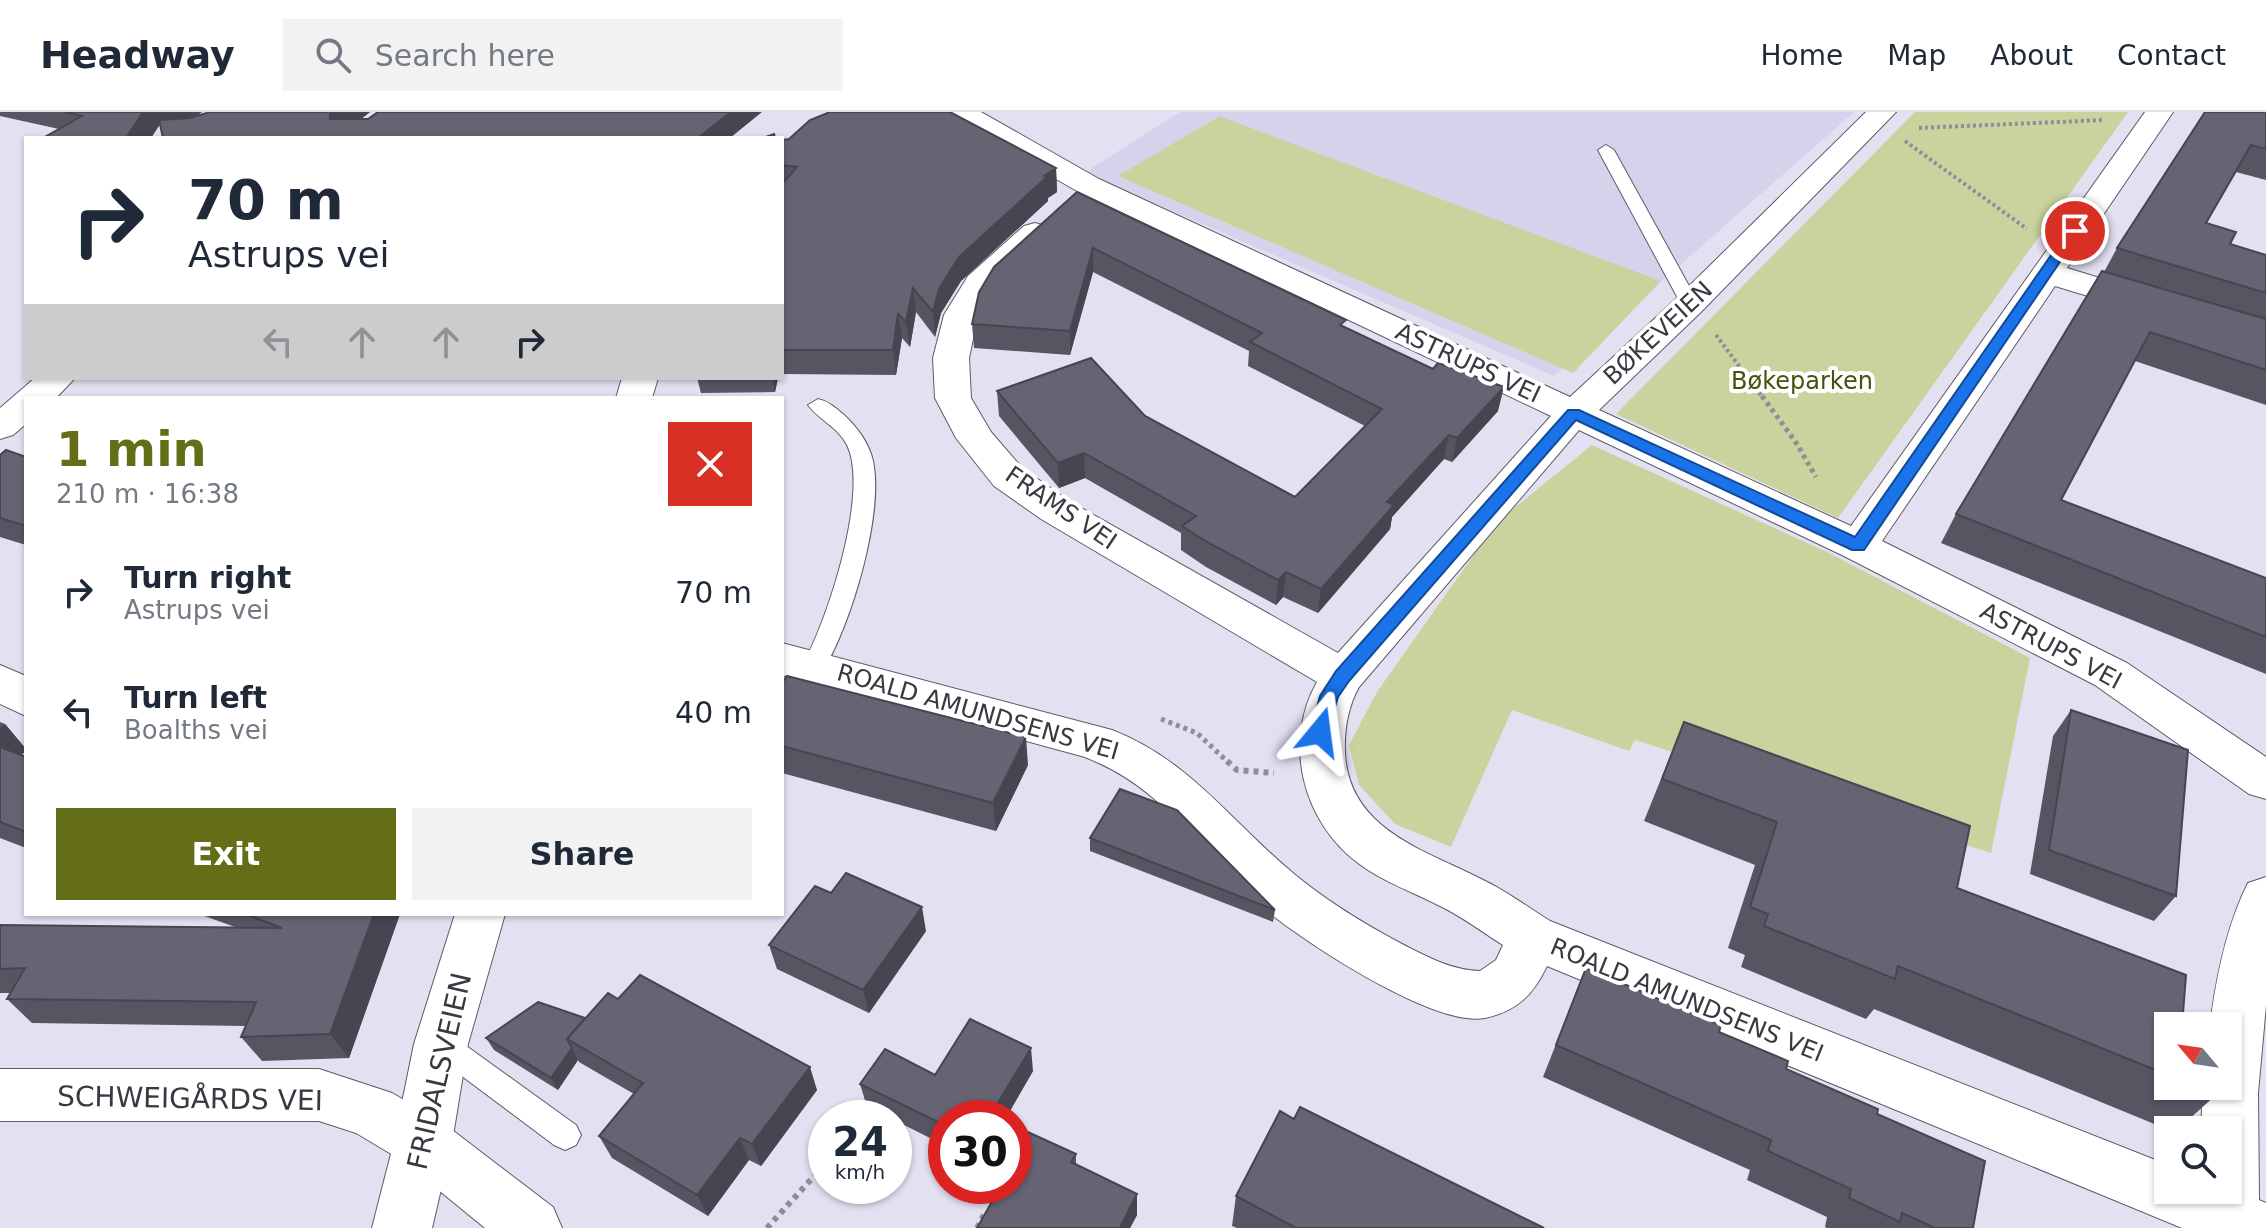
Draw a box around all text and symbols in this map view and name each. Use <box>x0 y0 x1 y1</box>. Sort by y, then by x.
search box <box>283 19 843 91</box>
text: Headway <box>40 33 235 77</box>
icon: search <box>311 33 355 77</box>
text: Search here <box>375 38 555 73</box>
text: Home <box>1760 39 1843 72</box>
text: Map <box>1887 39 1946 72</box>
text: About <box>1990 39 2073 72</box>
text: Contact <box>2117 39 2226 72</box>
text: 70 m <box>188 167 344 232</box>
icon: right <box>56 168 160 272</box>
pin <box>2041 197 2109 265</box>
icon: arrive <box>2053 209 2097 253</box>
text: Astrups vei <box>188 234 390 275</box>
street label: BØKEVEIEN <box>1598 276 1718 390</box>
street label: ASTRUPS VEI <box>1391 317 1545 409</box>
icon: left <box>256 320 300 364</box>
icon: ahead <box>340 320 384 364</box>
icon: ahead <box>424 320 468 364</box>
icon: right <box>508 320 552 364</box>
park label: Bøkeparken <box>1731 367 1873 395</box>
text: 1 min <box>56 421 207 477</box>
button: close <box>668 422 752 506</box>
street label: FRAMS VEI <box>1000 461 1122 555</box>
text: 210 m · 16:38 <box>56 479 239 509</box>
text: Turn right <box>124 560 291 595</box>
icon: right <box>56 570 100 614</box>
text: 70 m <box>675 575 752 610</box>
text: Astrups vei <box>124 595 270 625</box>
street label: ASTRUPS VEI <box>1975 597 2127 695</box>
street label: ROALD AMUNDSENS VEI <box>834 658 1122 766</box>
text: Turn left <box>124 680 267 715</box>
icon: left <box>56 690 100 734</box>
position arrow <box>1278 690 1362 774</box>
text: 40 m <box>675 695 752 730</box>
text: Boalths vei <box>124 715 268 745</box>
button: Exit <box>56 808 396 900</box>
button: Share <box>412 808 752 900</box>
street label: ROALD AMUNDSENS VEI <box>1546 932 1828 1068</box>
street label: FRIDALSVEIEN <box>401 969 478 1173</box>
north arrow <box>2154 1012 2242 1100</box>
map controls <box>2154 1012 2242 1204</box>
street label: SCHWEIGÅRDS VEI <box>57 1079 323 1117</box>
speed limit sign: 30 <box>928 1100 1032 1204</box>
button: search <box>2154 1116 2242 1204</box>
text: 24 <box>832 1119 888 1165</box>
text: km/h <box>835 1160 885 1184</box>

